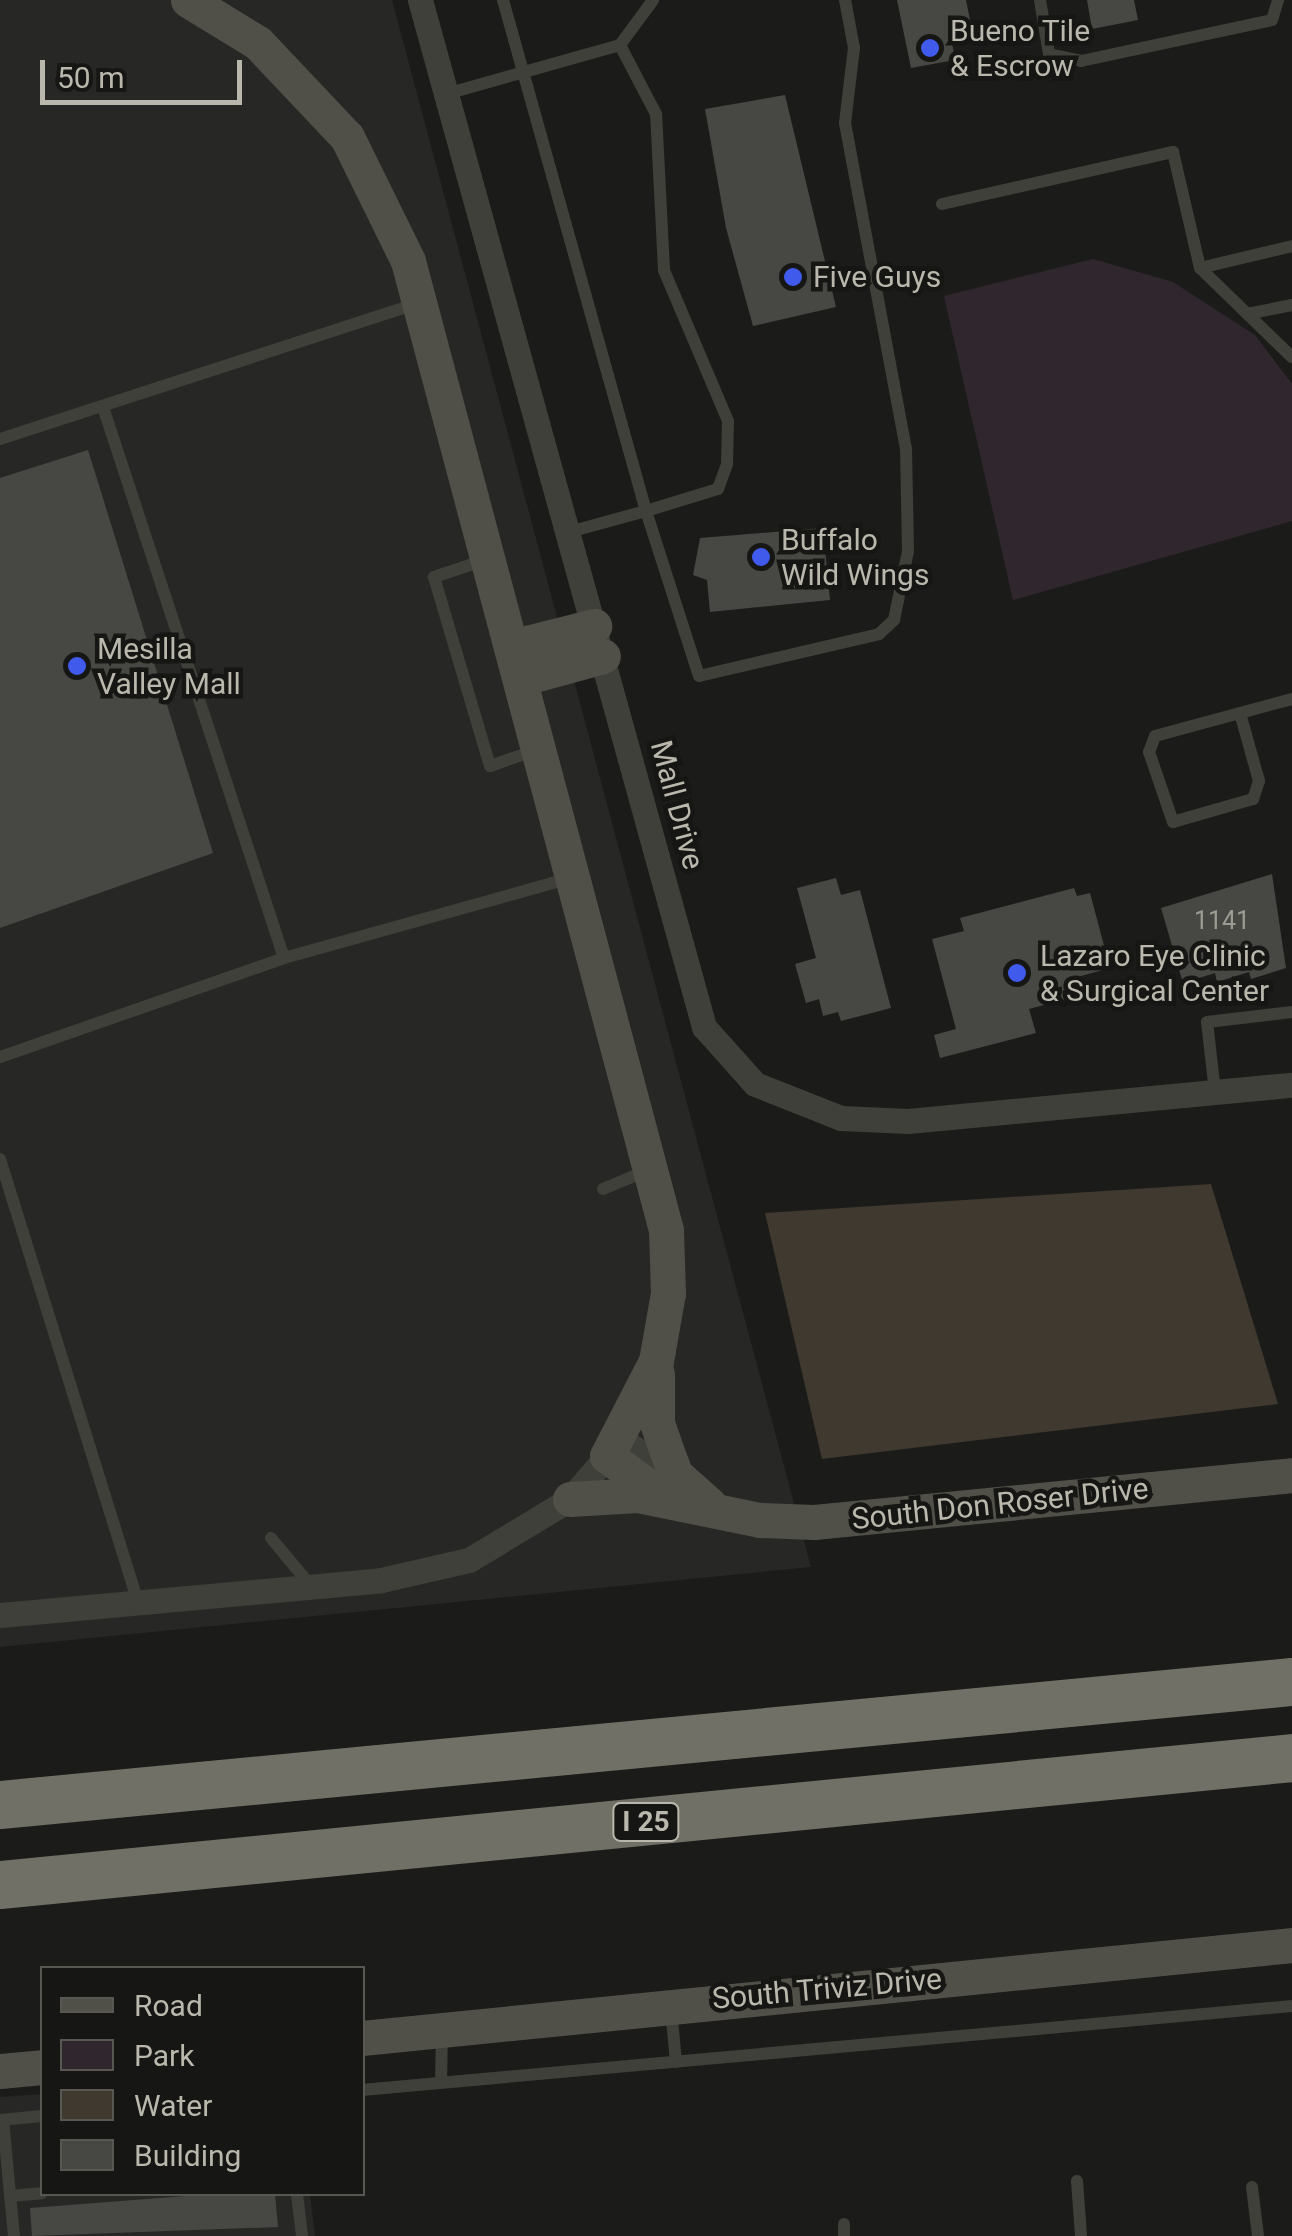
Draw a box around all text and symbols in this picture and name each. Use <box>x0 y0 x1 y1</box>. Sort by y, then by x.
place label: Bueno Tile & Escrow <box>950 13 1091 84</box>
marker: Bueno Tile & Escrow <box>919 37 941 59</box>
scale bar <box>45 40 248 102</box>
text: 50 m <box>57 60 124 95</box>
place label: Five Guys <box>813 259 941 295</box>
marker: Five Guys <box>782 266 804 288</box>
place label: Buffalo Wild Wings <box>781 522 929 592</box>
marker: Buffalo Wild Wings <box>750 546 772 568</box>
place label: Mesilla Valley Mall <box>97 631 241 702</box>
marker: Mesilla Valley Mall <box>66 655 88 677</box>
street label: Mall Drive <box>643 737 711 873</box>
house number: 1141 <box>1194 906 1250 936</box>
place label: Lazaro Eye Clinic & Surgical Center <box>1040 938 1269 1008</box>
marker: Lazaro Eye Clinic & Surgical Center <box>1004 960 1030 986</box>
street label: South Don Roser Drive <box>850 1471 1150 1537</box>
road number: I 25 <box>611 1799 681 1845</box>
street label: South Triviz Drive <box>710 1961 944 2017</box>
legend <box>40 1966 365 2196</box>
text: Road <box>134 1988 203 2023</box>
text: Park <box>134 2038 194 2073</box>
text: Water <box>134 2088 212 2123</box>
text: Building <box>134 2138 241 2173</box>

